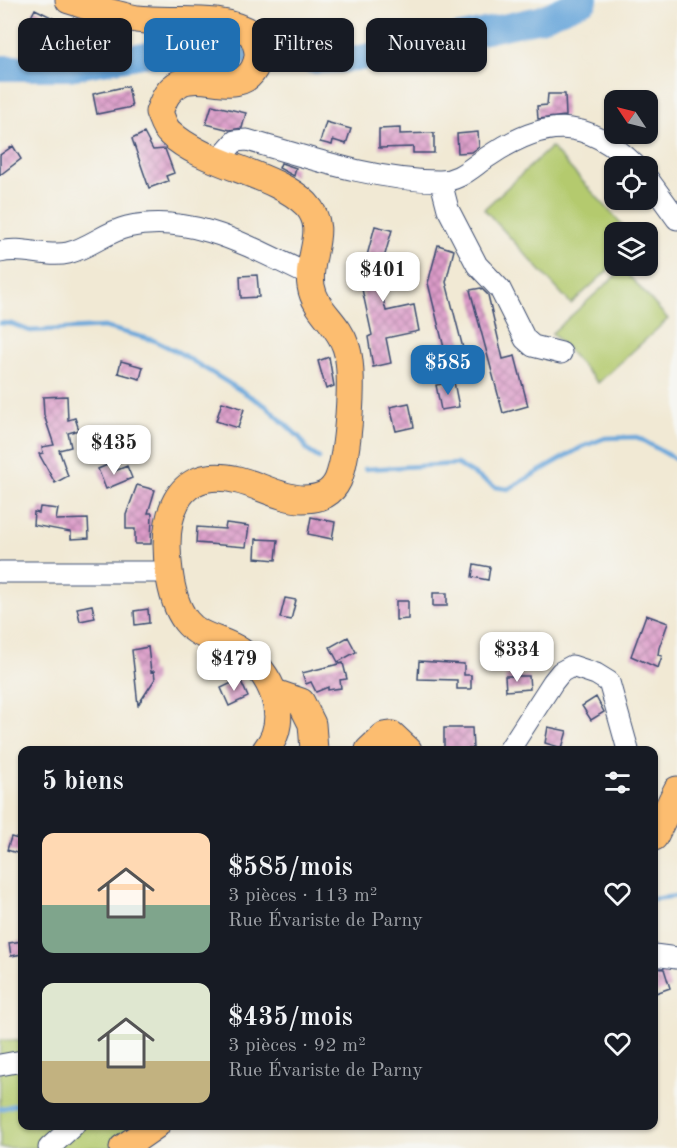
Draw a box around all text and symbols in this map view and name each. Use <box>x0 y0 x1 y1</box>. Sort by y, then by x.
chip: Acheter <box>18 18 132 72</box>
chip: Louer <box>144 18 240 72</box>
chip: Filtres <box>252 18 354 72</box>
chip: Nouveau <box>366 18 487 72</box>
north arrow <box>604 90 658 144</box>
map controls <box>604 90 658 276</box>
button: locate <box>604 156 658 210</box>
button: layers <box>604 222 658 276</box>
pin: $401 <box>347 252 419 303</box>
text: $401 <box>360 261 406 281</box>
pin: $585 <box>412 345 484 396</box>
text: $585 <box>425 354 471 374</box>
pin: $435 <box>78 425 150 476</box>
text: $435 <box>91 434 137 454</box>
pin: $334 <box>481 632 553 683</box>
pin: $479 <box>198 641 270 692</box>
text: $334 <box>494 641 540 661</box>
text: $479 <box>211 650 257 670</box>
icon: filters <box>601 766 634 799</box>
text: 5 biens <box>42 769 124 795</box>
text: $585/mois <box>228 855 353 881</box>
icon: home <box>90 857 162 929</box>
icon: heart <box>601 877 634 910</box>
text: 3 pièces · 113 m² <box>228 886 377 906</box>
text: Rue Évariste de Parny <box>228 911 423 931</box>
text: $435/mois <box>228 1005 353 1031</box>
icon: home <box>90 1007 162 1079</box>
icon: heart <box>601 1027 634 1060</box>
text: 3 pièces · 92 m² <box>228 1036 366 1056</box>
text: Rue Évariste de Parny <box>228 1061 423 1081</box>

